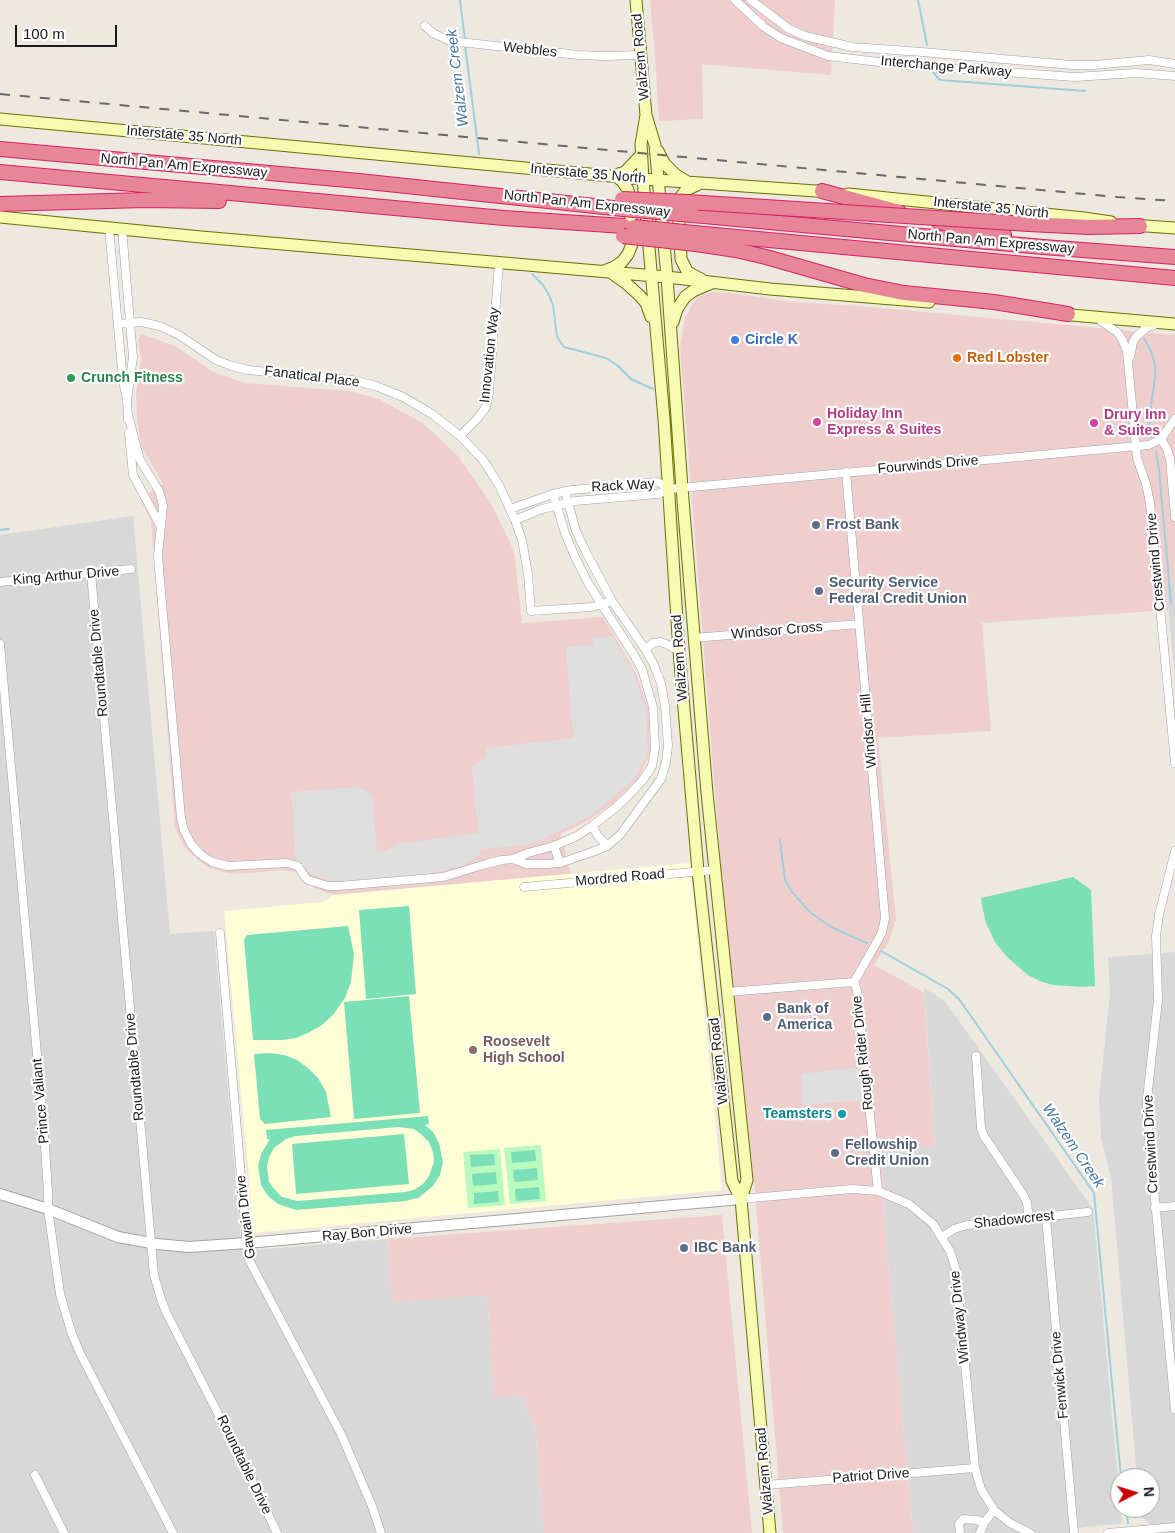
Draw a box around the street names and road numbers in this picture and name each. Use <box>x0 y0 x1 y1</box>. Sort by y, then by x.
street label: Walzem Road <box>629 13 653 101</box>
street label: Webbles <box>502 39 558 61</box>
street label: Interchange Parkway <box>880 53 1012 81</box>
street label: Interstate 35 North <box>126 123 242 149</box>
street label: North Pan Am Expressway <box>100 150 268 182</box>
street label: Interstate 35 North <box>530 161 646 187</box>
street label: North Pan Am Expressway <box>503 187 671 221</box>
street label: Interstate 35 North <box>932 194 1050 222</box>
street label: North Pan Am Expressway <box>907 226 1075 258</box>
street label: Innovation Way <box>477 306 503 404</box>
street label: Fanatical Place <box>263 363 361 391</box>
street label: Fourwinds Drive <box>877 452 979 478</box>
street label: Rack Way <box>591 476 655 496</box>
street label: Crestwind Drive <box>1143 512 1169 612</box>
street label: King Arthur Drive <box>12 563 120 589</box>
street label: Roundtable Drive <box>86 608 112 718</box>
street label: Walzem Road <box>669 614 691 702</box>
street label: Windsor Cross <box>731 619 823 643</box>
street label: Windsor Hill <box>857 693 881 769</box>
street label: Mordred Road <box>575 866 665 890</box>
street label: Rough Rider Drive <box>849 995 877 1111</box>
street label: Roundtable Drive <box>122 1012 148 1122</box>
street label: Walzem Road <box>706 1017 732 1105</box>
street label: Prince Valiant <box>29 1058 53 1144</box>
street label: Crestwind Drive <box>1140 1094 1162 1194</box>
street label: Gawain Drive <box>233 1174 259 1260</box>
street label: Shadowcrest <box>973 1207 1055 1233</box>
street label: Ray Bon Drive <box>321 1221 413 1245</box>
street label: Windway Drive <box>947 1270 973 1364</box>
street label: Fenwick Drive <box>1048 1330 1072 1420</box>
street label: Roundtable Drive <box>213 1413 275 1517</box>
street label: Walzem Road <box>753 1427 777 1515</box>
street label: Patriot Drive <box>832 1465 910 1487</box>

